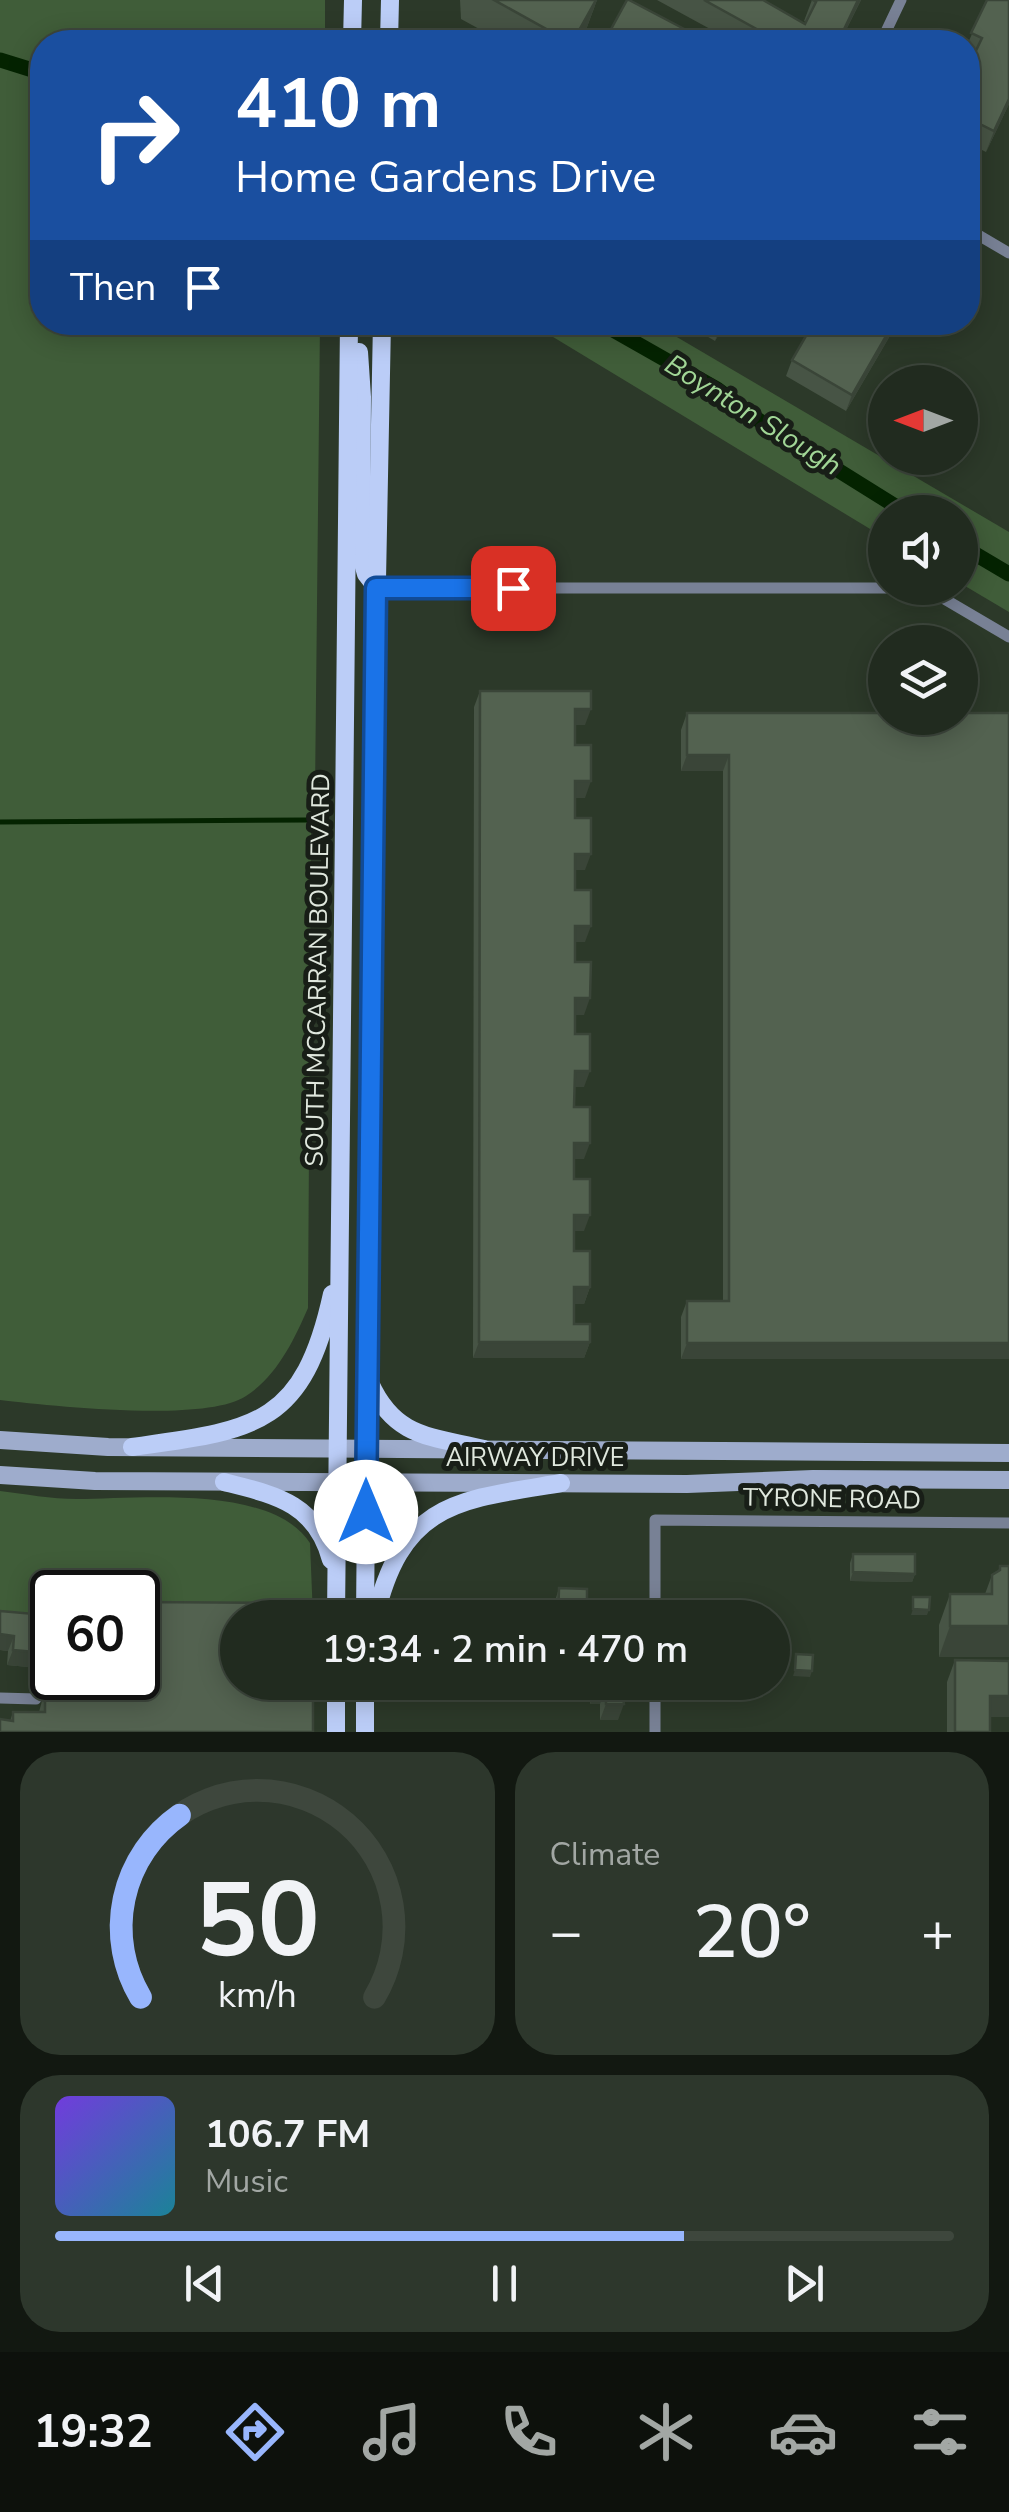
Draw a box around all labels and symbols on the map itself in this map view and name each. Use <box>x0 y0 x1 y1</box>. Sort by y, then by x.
water label: Boynton Slough <box>657 345 849 485</box>
north arrow <box>868 365 978 475</box>
pin <box>471 546 556 631</box>
street label: SOUTH MCCARRAN BOULEVARD <box>298 773 338 1167</box>
street label: AIRWAY DRIVE <box>446 1441 624 1475</box>
position arrow <box>314 1460 418 1564</box>
street label: TYRONE ROAD <box>743 1480 921 1518</box>
speed limit sign: 60 <box>30 1570 160 1700</box>

